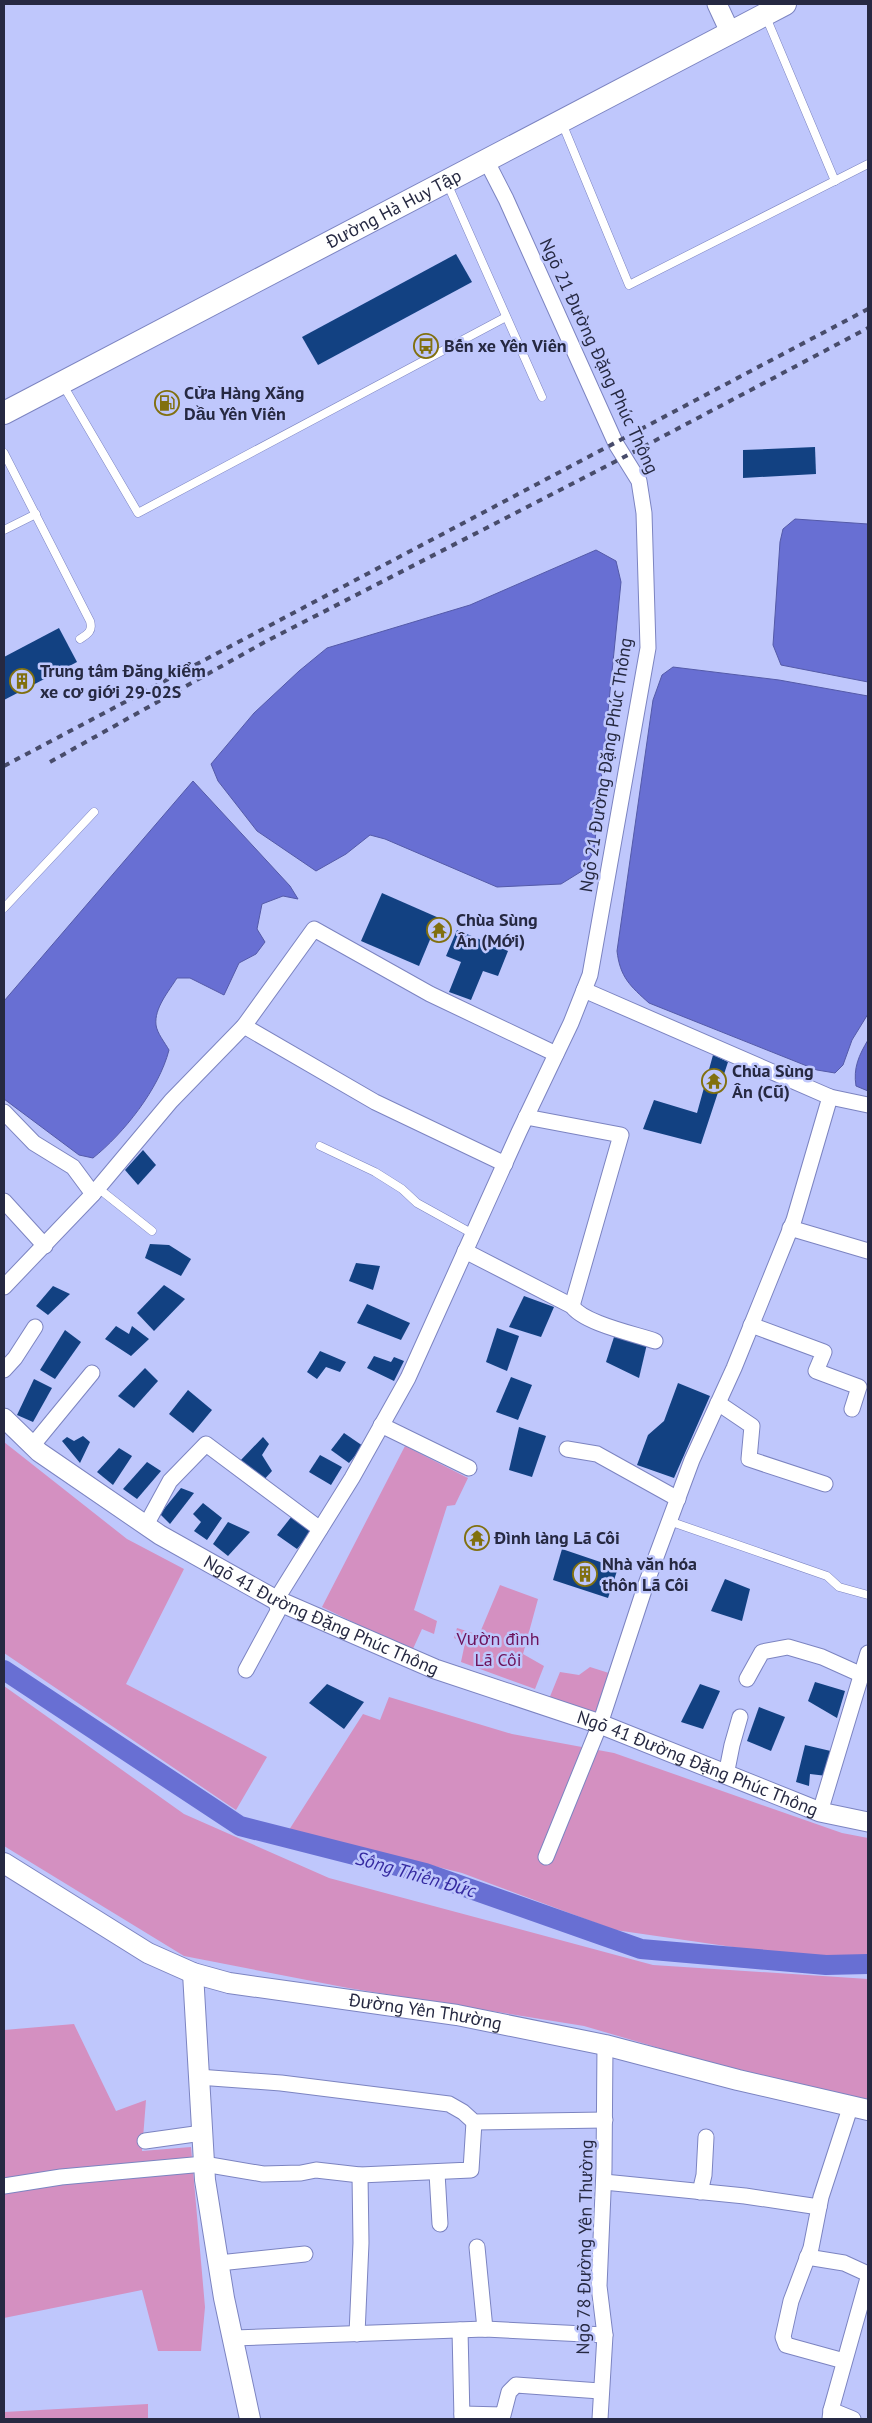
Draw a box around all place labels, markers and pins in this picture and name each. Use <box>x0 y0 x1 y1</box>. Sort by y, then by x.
bus stop icon: Bến xe Yên Viên <box>413 333 439 359</box>
place label: Bến xe Yên Viên <box>444 334 567 357</box>
place label: Cửa Hàng Xăng Dầu Yên Viên <box>184 381 304 425</box>
fuel station icon: Cửa Hàng Xăng Dầu Yên Viên <box>154 390 180 416</box>
place label: Trung tâm Đăng kiểm xe cơ giới 29-02S <box>40 659 206 703</box>
building icon: Trung tâm Đăng kiểm xe cơ giới 29-02S <box>9 668 35 694</box>
place label: Chùa Sùng Ân (Mới) <box>456 908 538 952</box>
temple icon: Chùa Sùng Ân (Mới) <box>426 917 452 943</box>
place label: Chùa Sùng Ân (Cũ) <box>732 1059 814 1103</box>
temple icon: Chùa Sùng Ân (Cũ) <box>701 1068 727 1094</box>
temple icon: Đình làng Lã Côi <box>464 1525 490 1551</box>
place label: Đình làng Lã Côi <box>493 1526 620 1549</box>
place label: Nhà văn hóa thôn Lã Côi <box>602 1552 697 1596</box>
building icon: Nhà văn hóa thôn Lã Côi <box>572 1561 598 1587</box>

